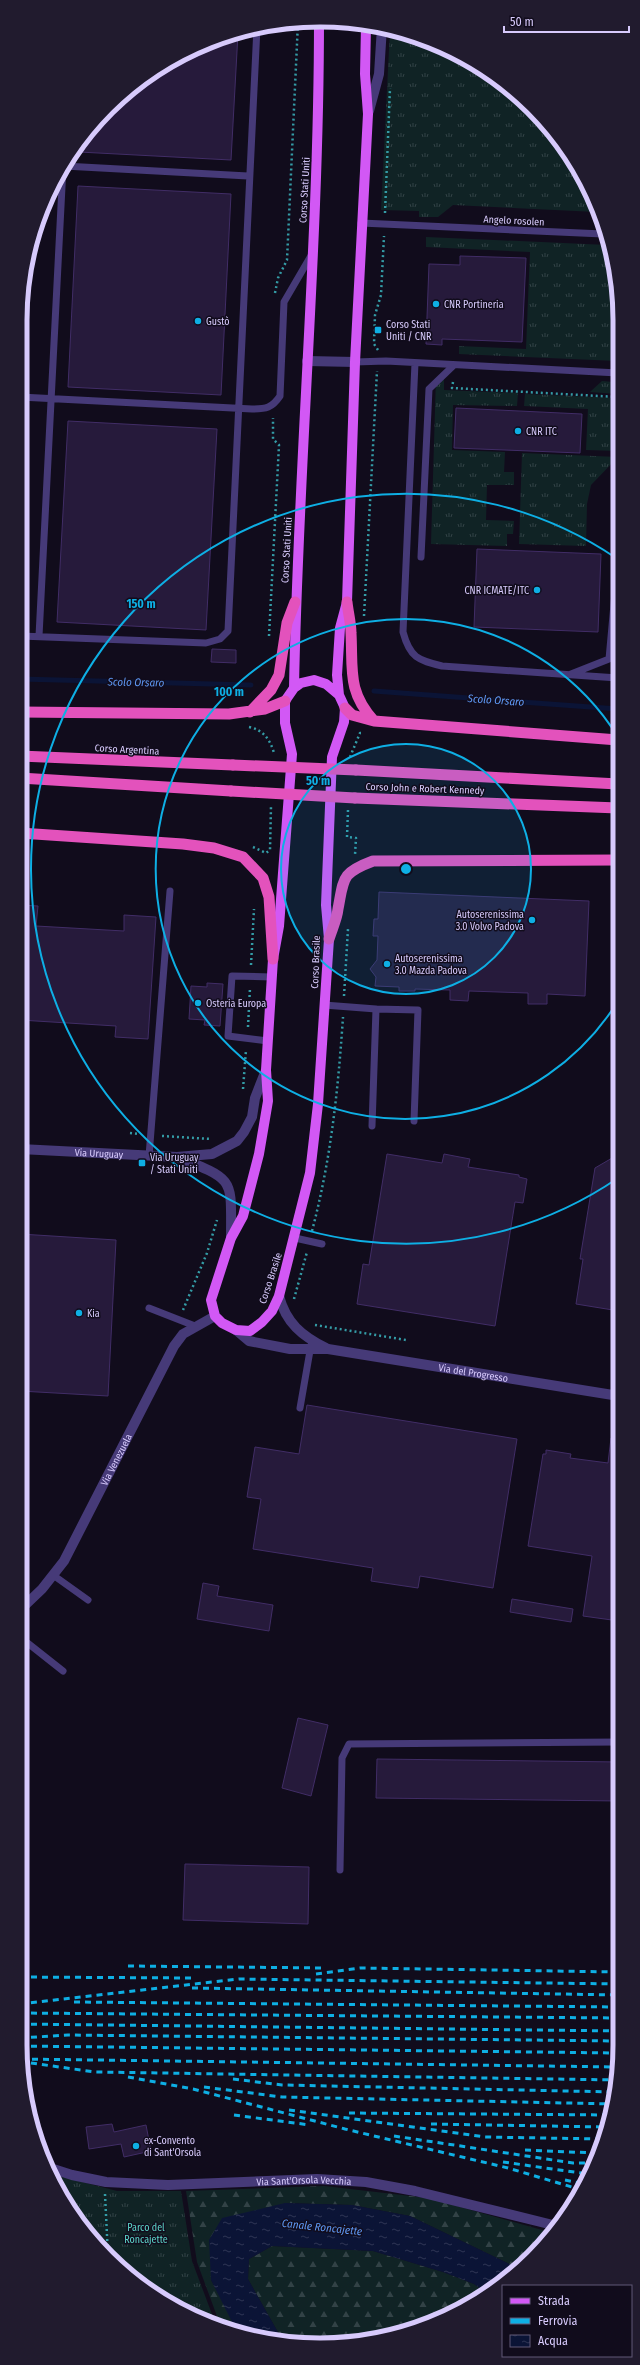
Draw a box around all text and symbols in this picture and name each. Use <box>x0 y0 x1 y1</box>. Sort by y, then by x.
scale bar <box>504 8 629 34</box>
text: 50 m <box>510 15 534 29</box>
street label: Corso Stati Uniti <box>297 157 313 223</box>
street label: Angelo rosolen <box>483 213 545 229</box>
marker: CNR Portineria <box>431 299 441 309</box>
place label: CNR Portineria <box>444 299 504 311</box>
marker: Gustò <box>193 316 203 326</box>
place label: Gustò <box>206 316 230 328</box>
place label: Corso Stati Uniti / CNR <box>386 319 432 343</box>
marker: Corso Stati Uniti / CNR <box>373 325 383 335</box>
marker: CNR ITC <box>513 426 523 436</box>
place label: CNR ITC <box>526 426 557 438</box>
street label: Corso Stati Uniti <box>279 517 295 583</box>
place label: CNR ICMATE/ITC <box>465 585 529 597</box>
marker: CNR ICMATE/ITC <box>532 585 542 595</box>
text: 150 m <box>126 597 156 611</box>
water label: Scolo Orsaro <box>106 675 165 689</box>
text: 100 m <box>214 685 244 699</box>
water label: Scolo Orsaro <box>466 692 525 709</box>
street label: Corso Argentina <box>94 742 160 758</box>
text: 50 m <box>306 774 330 788</box>
street label: Corso John e Robert Kennedy <box>365 781 485 797</box>
centre of rings <box>399 862 413 876</box>
place label: Autoserenissima 3.0 Volvo Padova <box>456 909 524 933</box>
marker: Autoserenissima 3.0 Volvo Padova <box>527 915 537 925</box>
street label: Corso Brasile <box>309 935 323 989</box>
place label: Autoserenissima 3.0 Mazda Padova <box>395 953 467 977</box>
marker: Autoserenissima 3.0 Mazda Padova <box>382 959 392 969</box>
marker: Osteria Europa <box>193 998 203 1008</box>
place label: Osteria Europa <box>206 998 266 1010</box>
street label: Via Uruguay <box>74 1147 124 1161</box>
place label: Via Uruguay / Stati Uniti <box>150 1152 199 1176</box>
marker: Via Uruguay / Stati Uniti <box>137 1158 147 1168</box>
street label: Corso Brasile <box>257 1251 285 1305</box>
marker: Kia <box>74 1308 84 1318</box>
place label: Kia <box>87 1308 100 1320</box>
street label: Via del Progresso <box>437 1362 509 1385</box>
street label: Via Venezuela <box>99 1432 135 1488</box>
place label: ex-Convento di Sant'Orsola <box>144 2135 201 2159</box>
marker: ex-Convento di Sant'Orsola <box>131 2141 141 2151</box>
street label: Via Sant'Orsola Vecchia <box>256 2174 352 2188</box>
water label: Canale Roncajette <box>281 2217 363 2238</box>
park label: Parco del Roncajette <box>124 2222 168 2246</box>
legend <box>502 2285 632 2357</box>
text: Strada <box>538 2294 570 2308</box>
text: Ferrovia <box>538 2314 577 2328</box>
text: Acqua <box>538 2334 568 2348</box>

